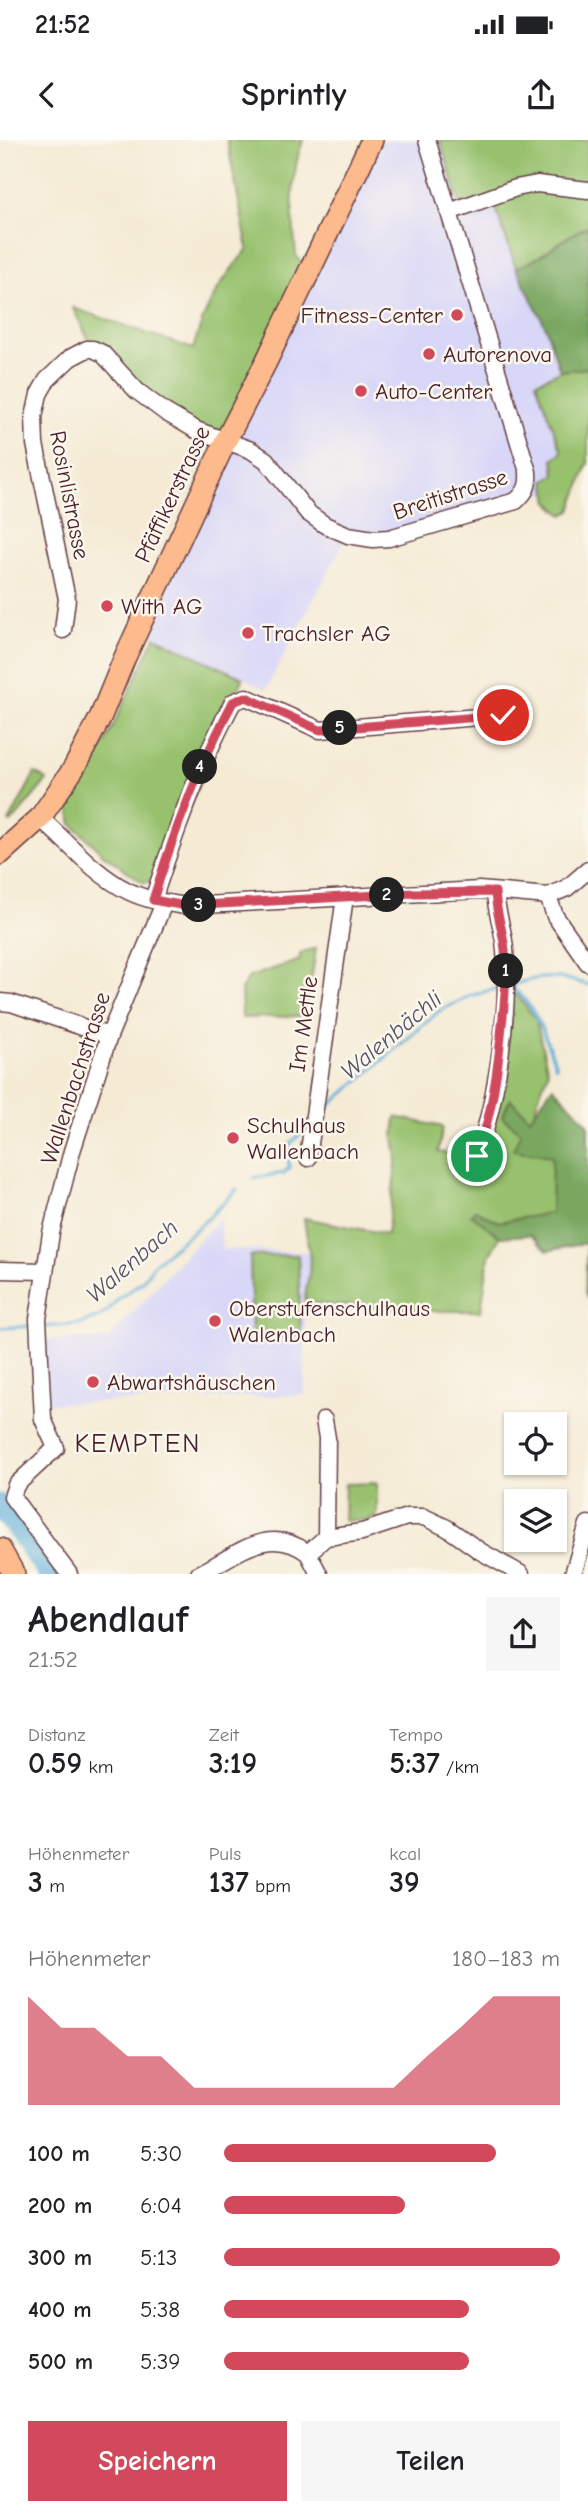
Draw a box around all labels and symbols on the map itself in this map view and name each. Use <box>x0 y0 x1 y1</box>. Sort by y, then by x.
place label: Fitness-Center <box>300 302 444 329</box>
marker: Fitness-Center <box>449 307 465 323</box>
place label: Autorenova <box>443 341 552 368</box>
marker: Autorenova <box>421 346 437 362</box>
place label: Auto-Center <box>375 378 493 405</box>
marker: Auto-Center <box>353 383 369 399</box>
street label: Pfäffikerstrasse <box>129 422 216 567</box>
street label: Rosinlistrasse <box>44 428 95 562</box>
street label: Breitistrasse <box>389 463 511 526</box>
place label: With AG <box>121 593 203 620</box>
marker: With AG <box>99 598 115 614</box>
place label: Trachsler AG <box>262 620 391 647</box>
marker: Trachsler AG <box>240 625 256 641</box>
pin <box>473 685 533 745</box>
pin: 5 <box>322 710 358 746</box>
pin: 4 <box>182 750 218 784</box>
pin: 2 <box>370 878 404 912</box>
pin: 3 <box>182 888 216 922</box>
pin: 1 <box>489 954 524 988</box>
street label: Im Mettle <box>283 975 324 1074</box>
water label: Walenbächli <box>335 984 448 1085</box>
street label: Wallenbachstrasse <box>35 989 116 1168</box>
place label: Schulhaus Wallenbach <box>247 1112 359 1165</box>
pin <box>447 1126 507 1186</box>
marker: Schulhaus Wallenbach <box>225 1130 241 1146</box>
water label: Walenbach <box>80 1214 184 1308</box>
place label: Oberstufenschulhaus Walenbach <box>229 1295 430 1348</box>
marker: Oberstufenschulhaus Walenbach <box>207 1313 223 1329</box>
place label: Abwartshäuschen <box>107 1369 276 1396</box>
marker: Abwartshäuschen <box>85 1374 101 1390</box>
district label: KEMPTEN <box>75 1429 201 1459</box>

